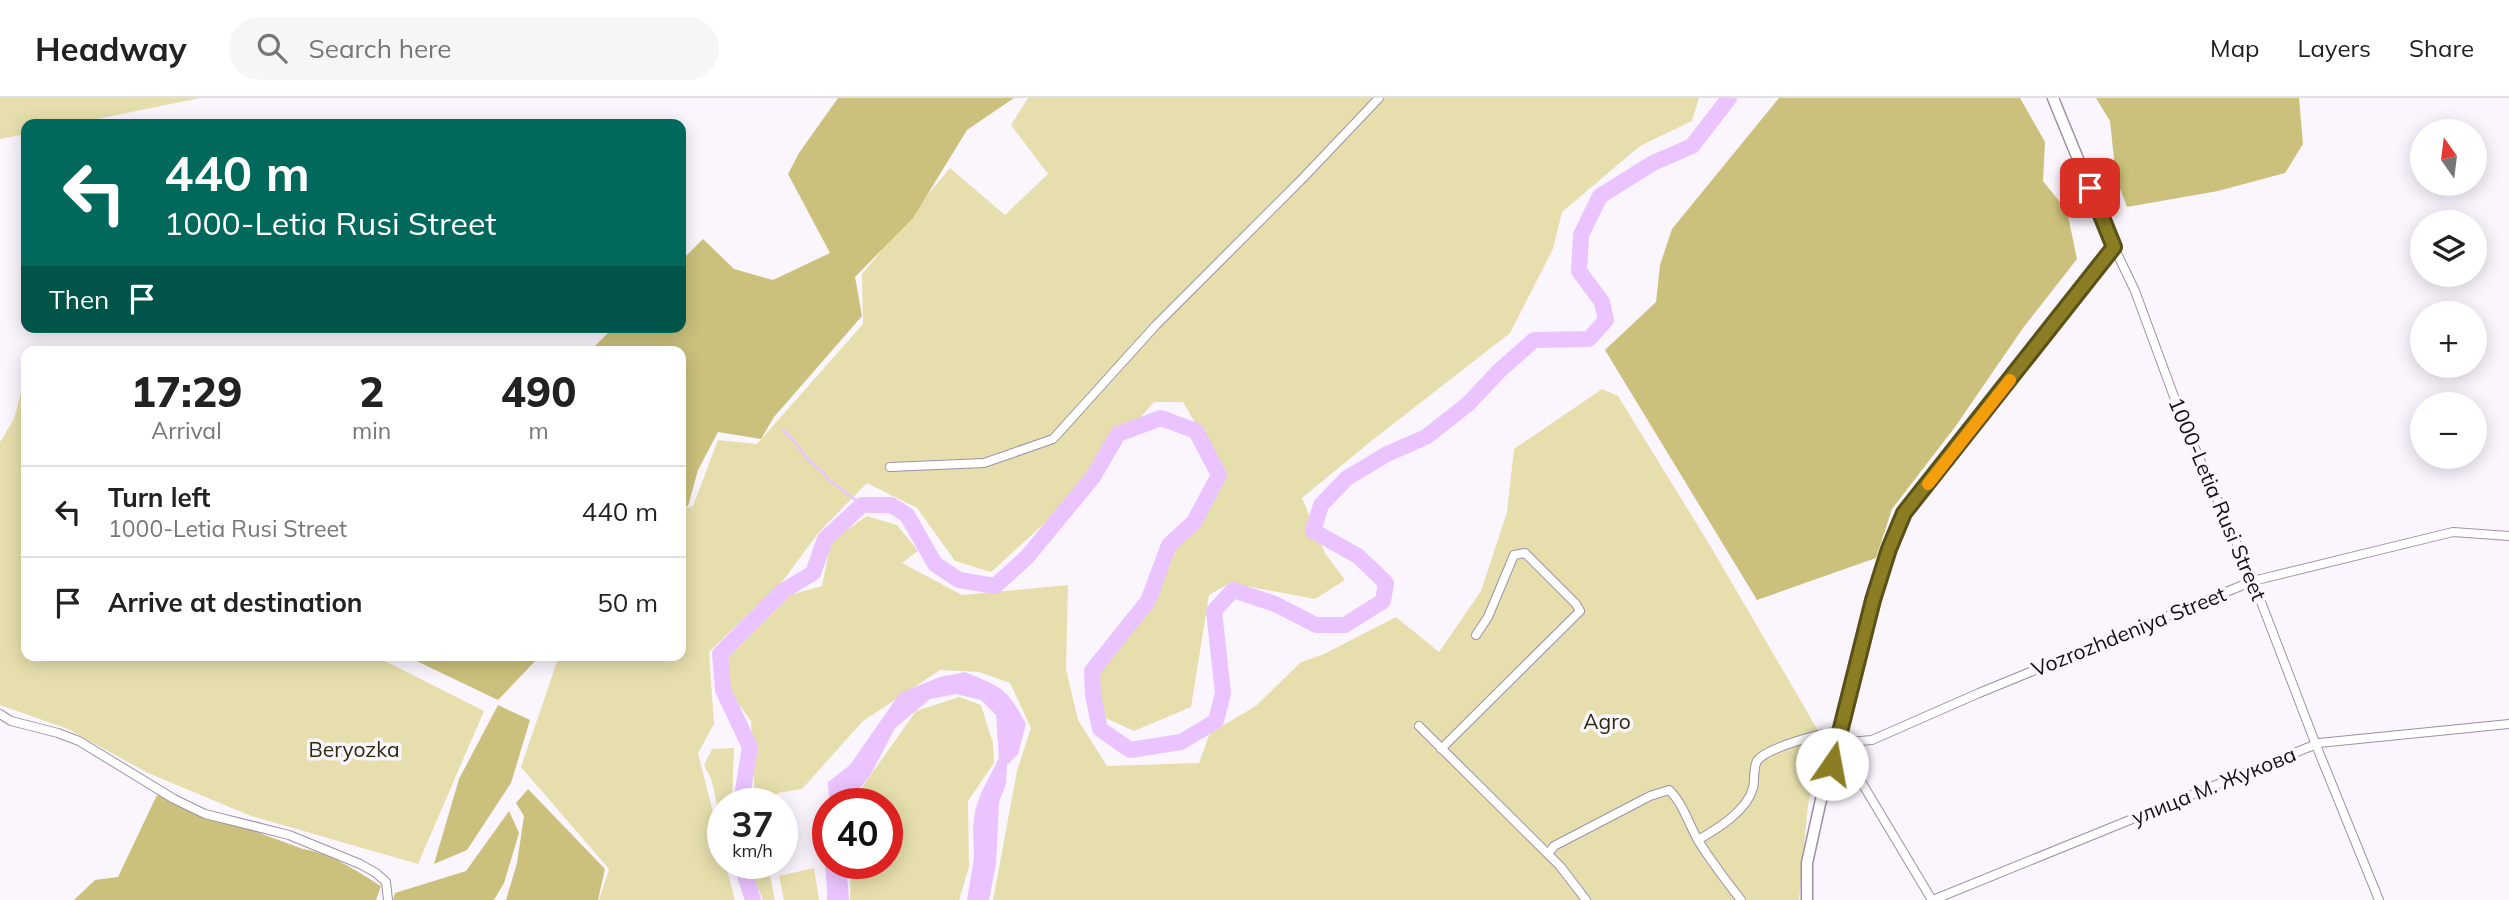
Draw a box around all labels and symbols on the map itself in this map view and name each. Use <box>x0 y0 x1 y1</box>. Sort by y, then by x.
north arrow <box>2410 119 2487 196</box>
pin <box>2060 158 2120 218</box>
street label: 1000-Letia Rusi Street <box>2163 393 2273 604</box>
street label: Vozrozhdeniya Street <box>2028 580 2230 682</box>
park label: Agro <box>1583 708 1631 734</box>
position arrow <box>1795 727 1869 801</box>
park label: Beryozka <box>308 736 400 762</box>
street label: улица М. Жукова <box>2128 740 2300 830</box>
speed limit sign: 40 <box>812 788 903 879</box>

